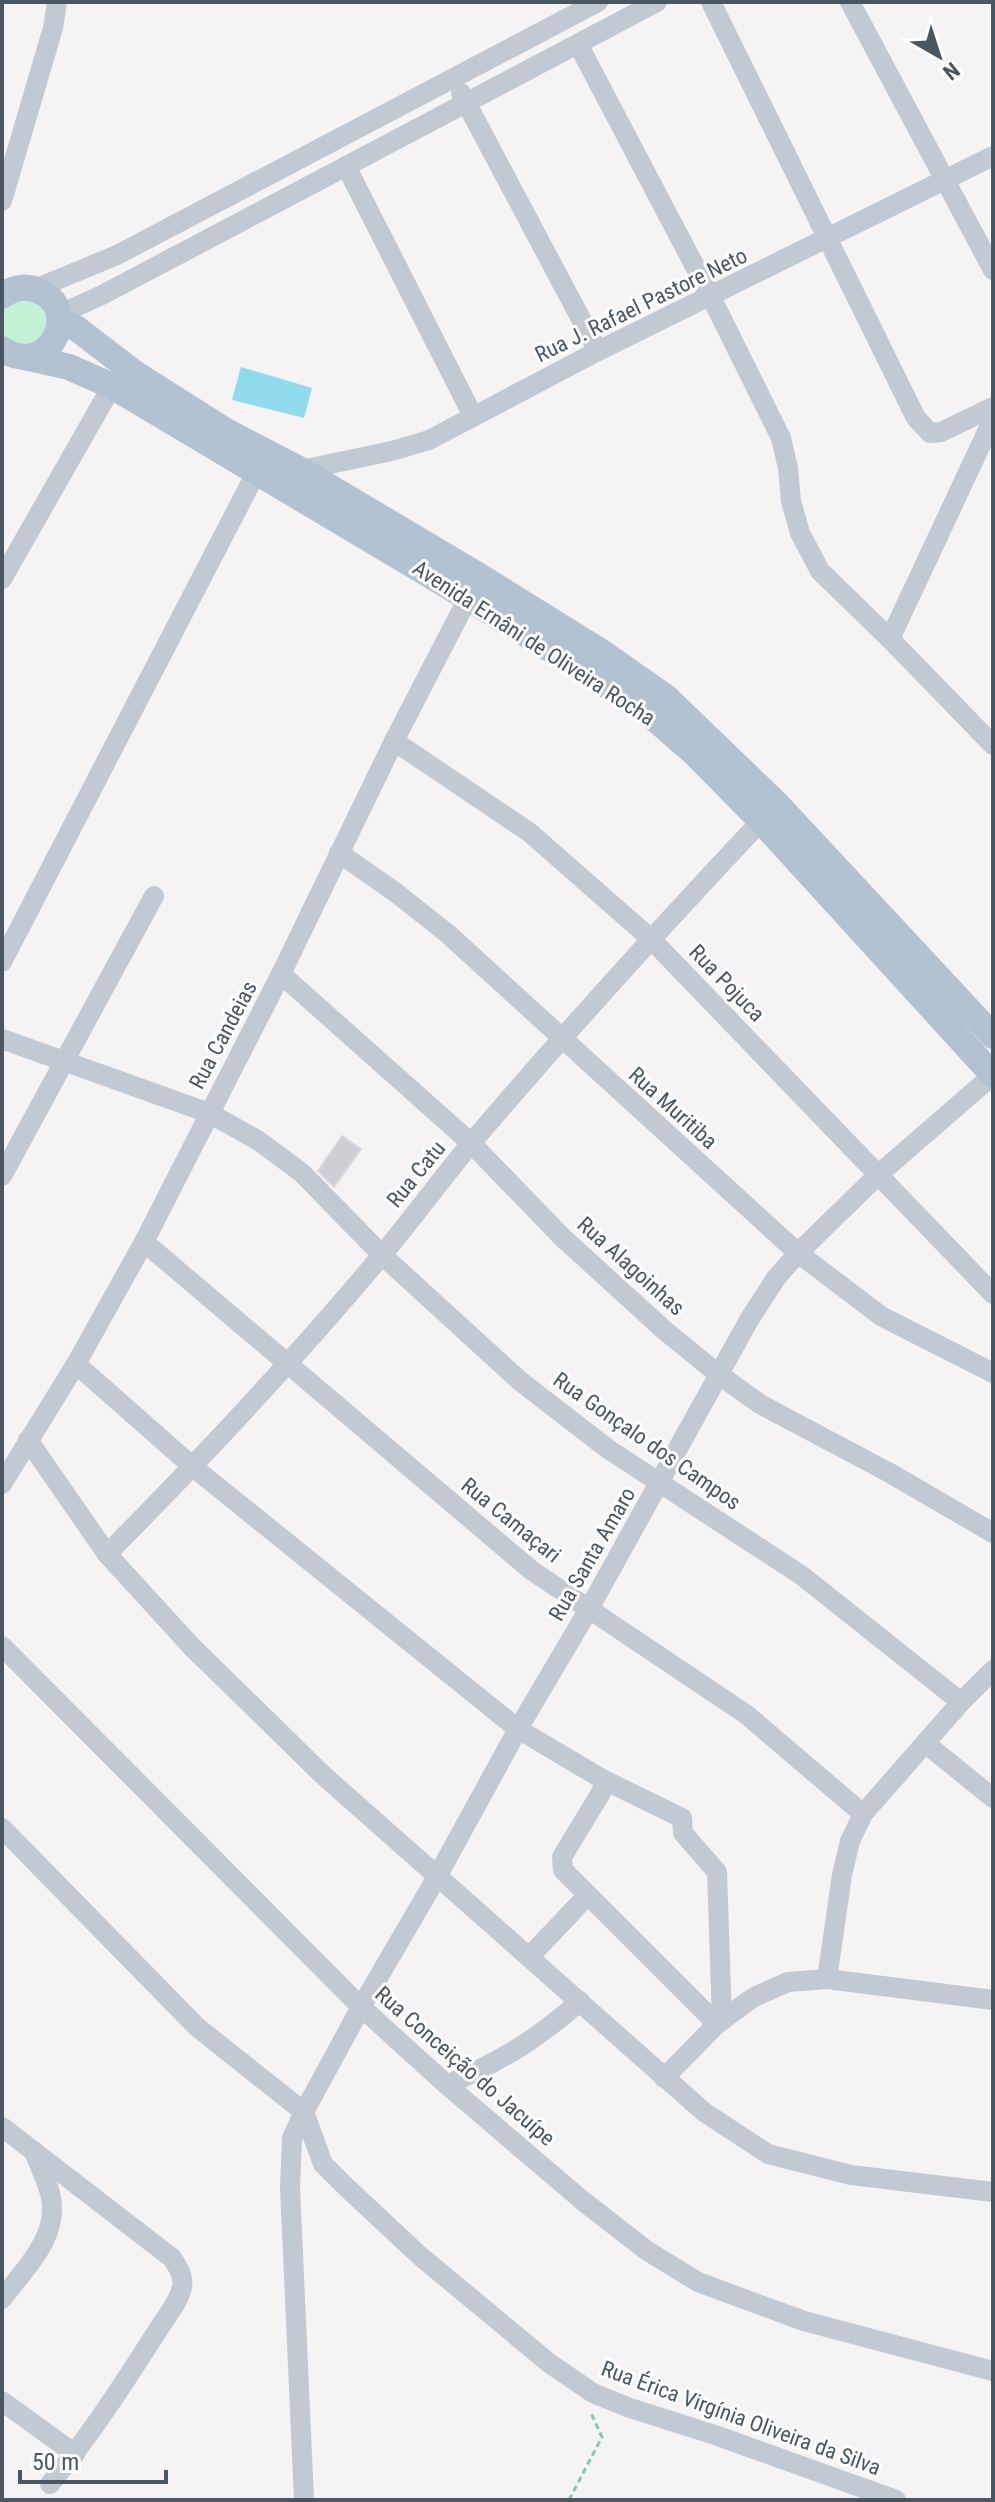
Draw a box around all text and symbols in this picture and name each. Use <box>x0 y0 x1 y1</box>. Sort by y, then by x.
north arrow <box>899 16 979 96</box>
text: N <box>938 57 964 85</box>
street label: Rua J. Rafael Pastore Neto <box>531 243 751 367</box>
street label: Avenida Ernâni de Oliveira Rocha <box>408 555 660 731</box>
street label: Rua Pojuca <box>684 939 770 1027</box>
street label: Rua Candeias <box>184 977 262 1093</box>
street label: Rua Muritiba <box>624 1062 722 1154</box>
street label: Rua Catu <box>382 1136 450 1212</box>
street label: Rua Alagoinhas <box>572 1212 690 1320</box>
street label: Rua Gonçalo dos Campos <box>549 1367 745 1515</box>
street label: Rua Camaçari <box>456 1472 566 1568</box>
street label: Rua Santa Amaro <box>544 1483 640 1625</box>
street label: Rua Conceição do Jacuípe <box>370 1981 560 2151</box>
street label: Rua Érica Virgínia Oliveira da Silva <box>598 2356 884 2480</box>
scale bar <box>20 2434 166 2484</box>
text: 50 m <box>32 2448 79 2476</box>

